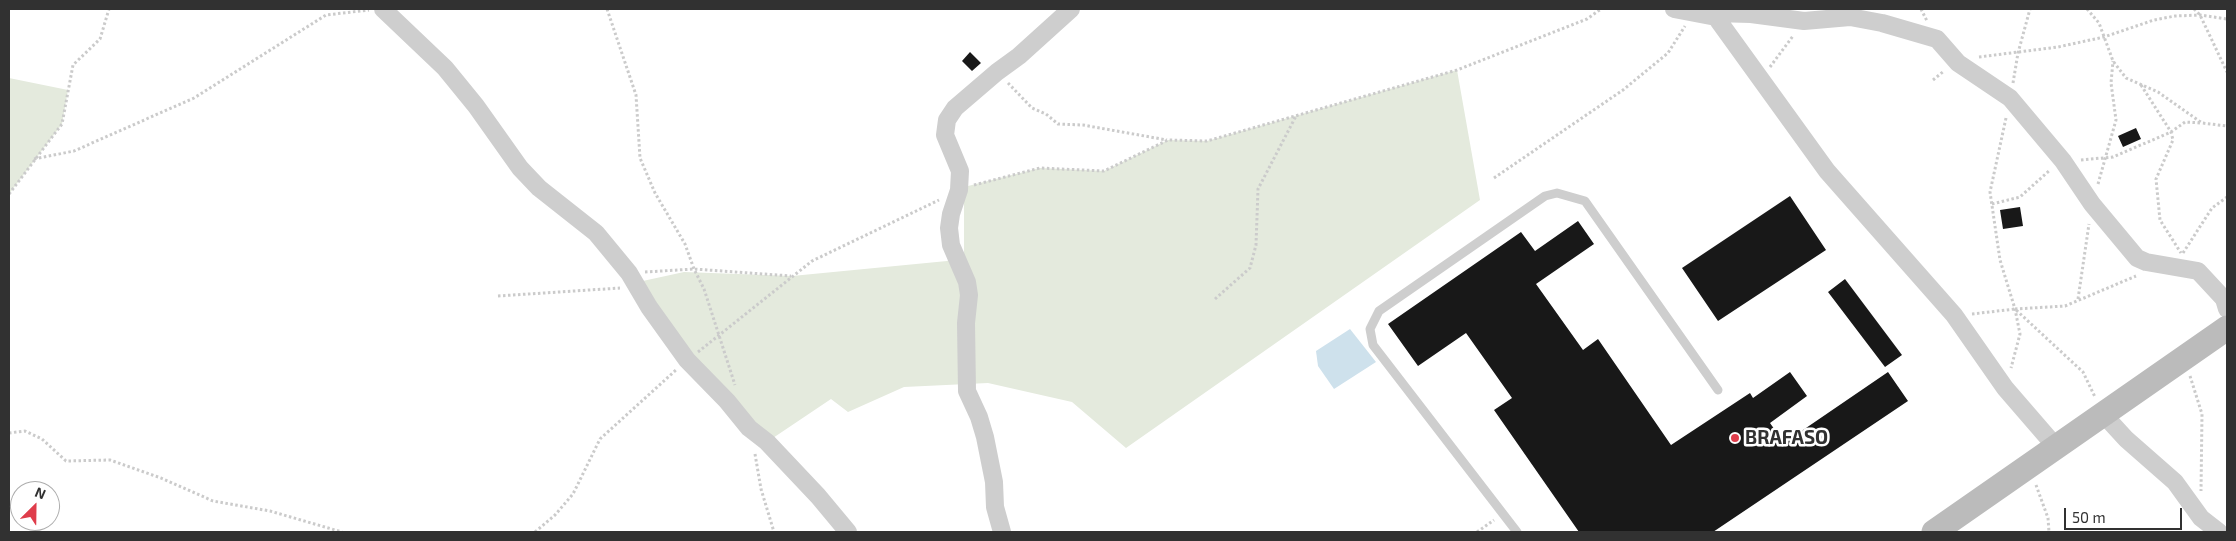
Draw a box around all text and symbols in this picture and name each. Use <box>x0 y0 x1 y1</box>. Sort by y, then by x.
place label: BRAFASO <box>1745 427 1828 449</box>
marker: BRAFASO <box>1729 432 1741 444</box>
north arrow <box>10 481 60 531</box>
text: N <box>33 483 49 502</box>
scale bar <box>2066 498 2184 530</box>
text: 50 m <box>2072 508 2106 526</box>

